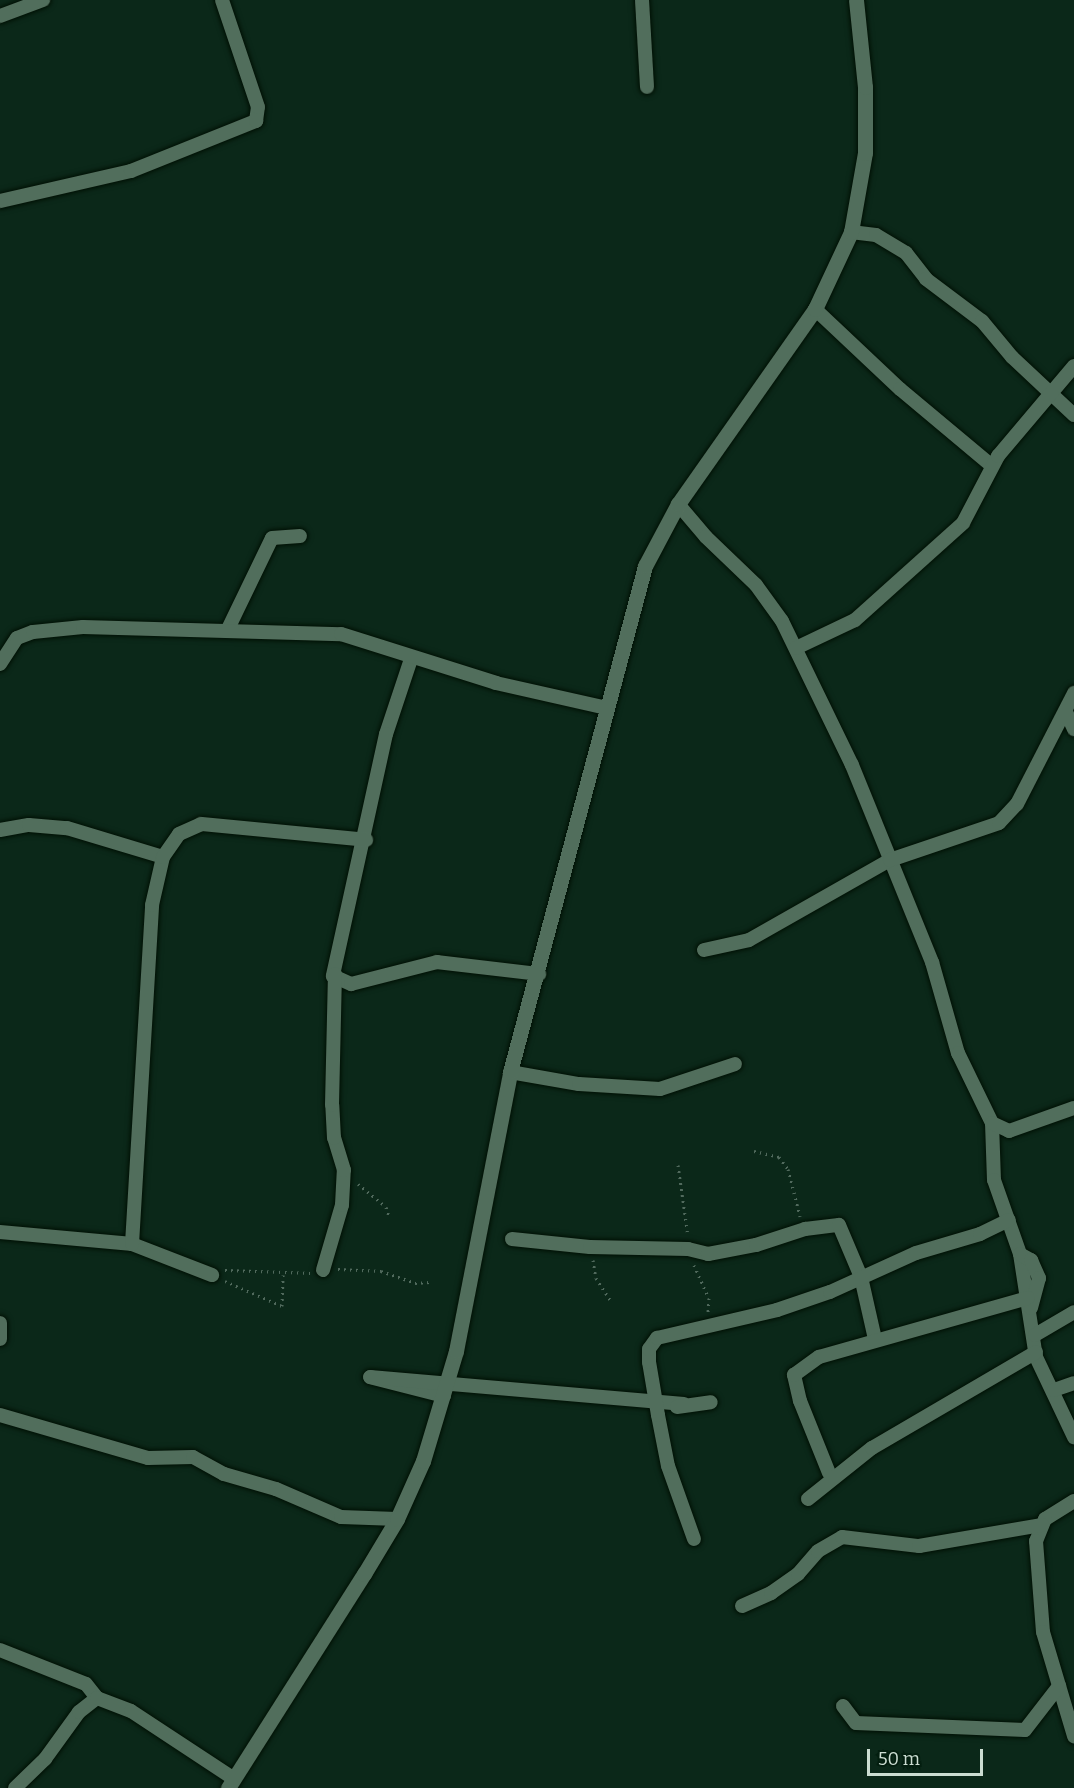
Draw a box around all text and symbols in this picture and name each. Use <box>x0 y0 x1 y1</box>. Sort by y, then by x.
scale bar <box>870 1737 986 1775</box>
text: 50 m <box>878 1748 920 1770</box>

